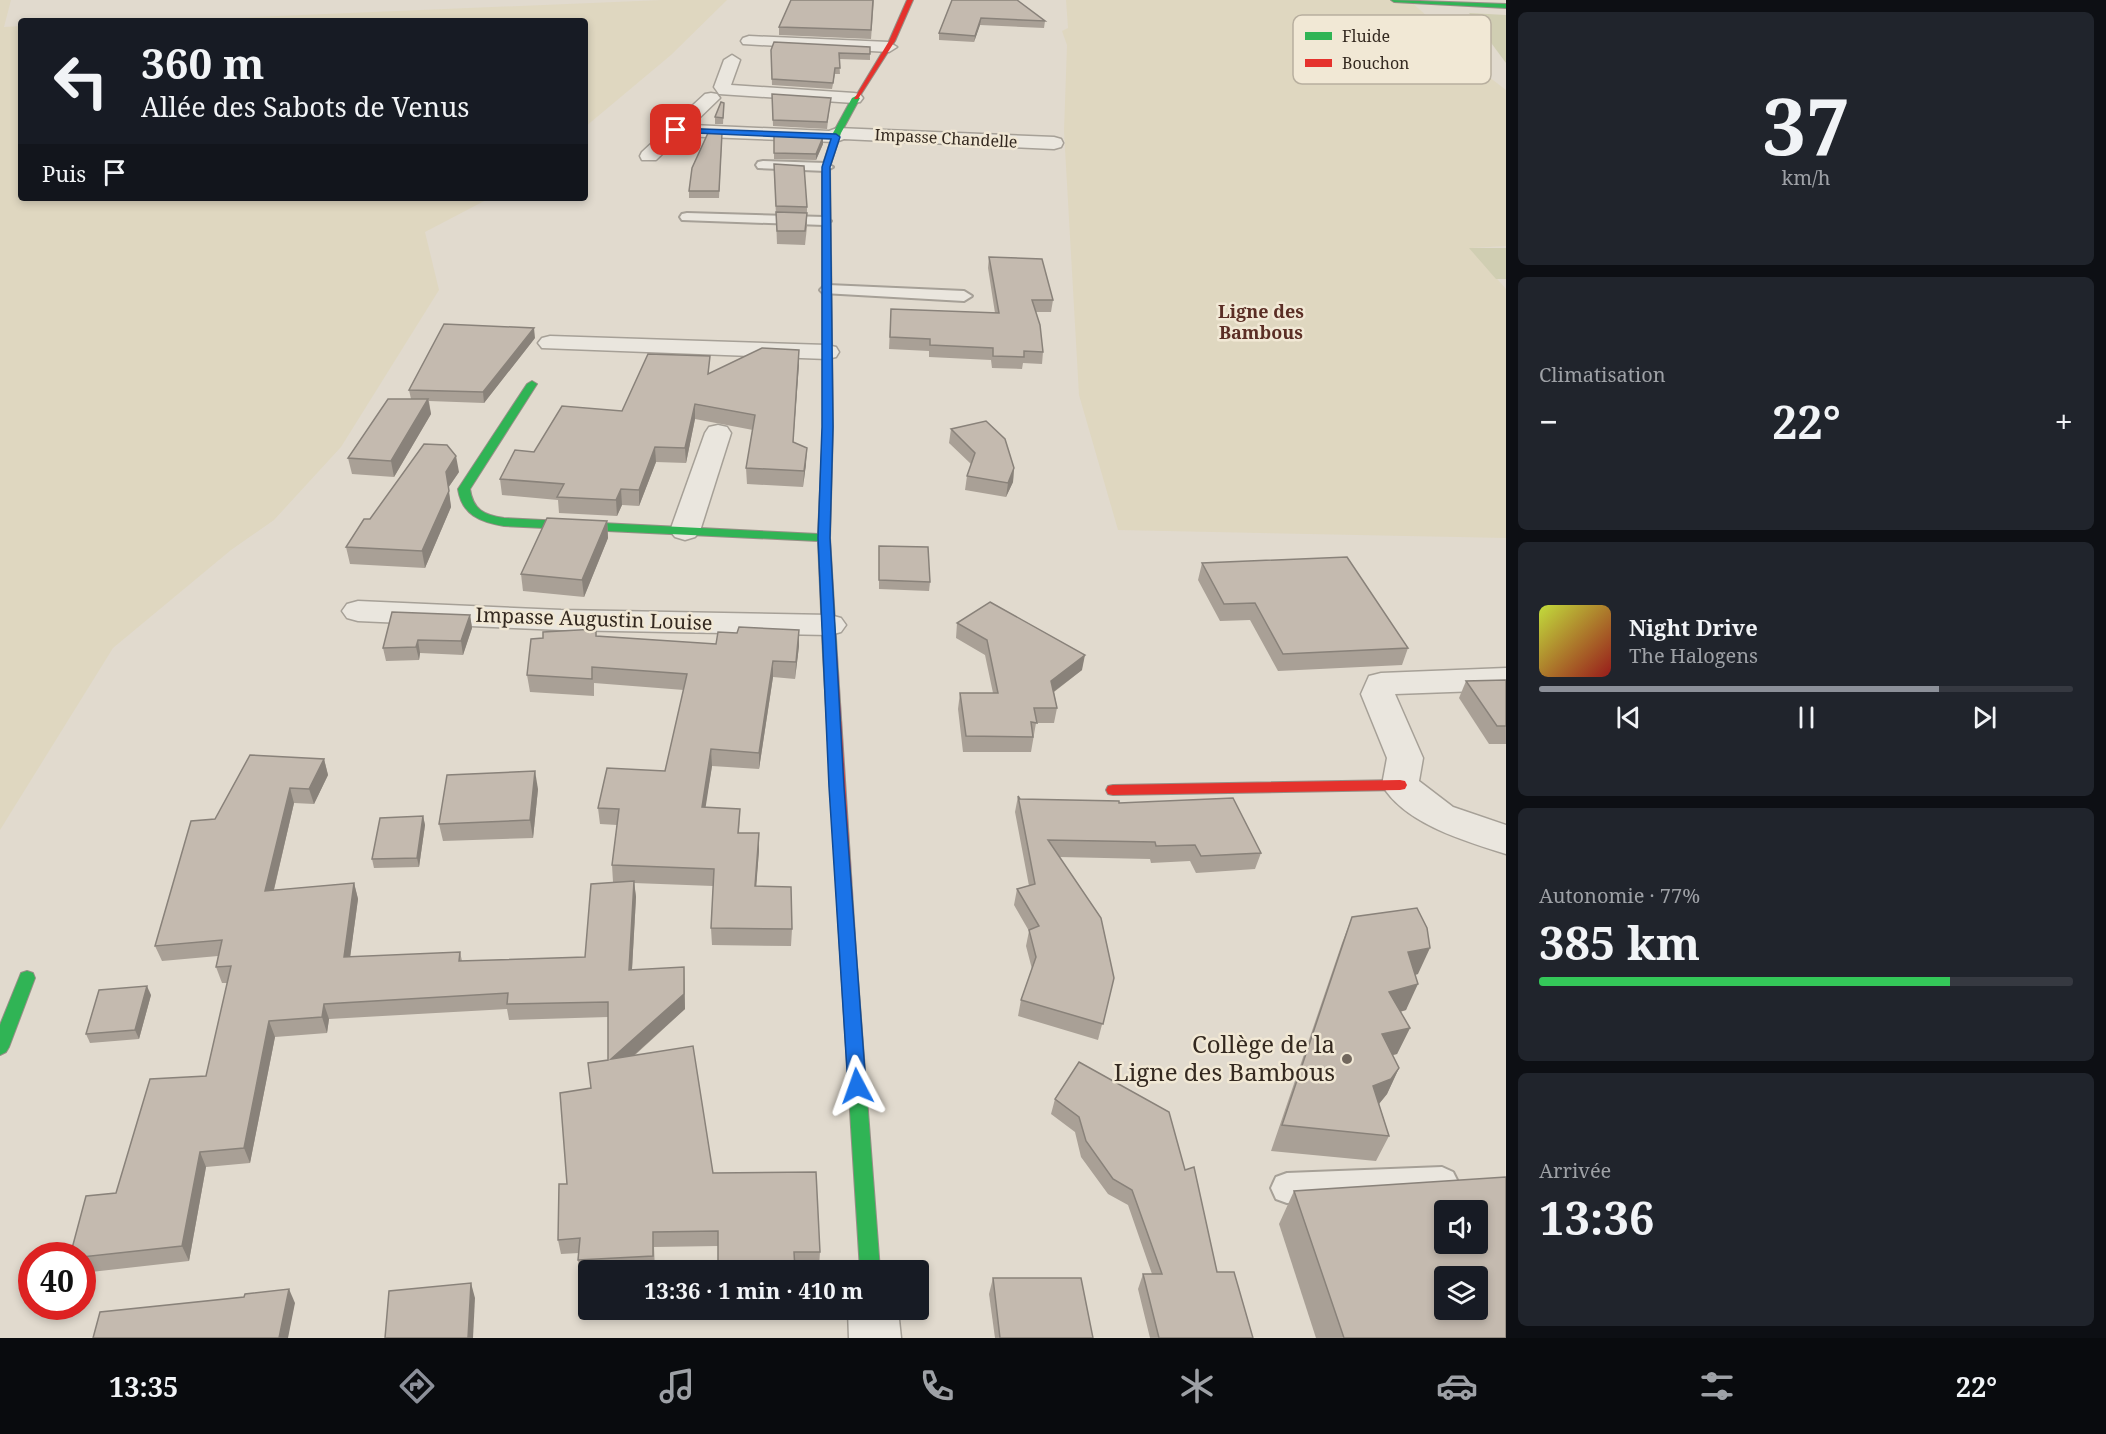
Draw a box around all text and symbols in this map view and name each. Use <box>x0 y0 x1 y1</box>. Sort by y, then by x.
legend <box>1293 15 1491 84</box>
text: Fluide <box>1342 25 1390 47</box>
text: 360 m <box>141 34 265 91</box>
icon: left <box>42 42 120 120</box>
text: Bouchon <box>1342 52 1409 74</box>
text: 37 <box>1762 72 1850 178</box>
text: Allée des Sabots de Venus <box>141 88 469 125</box>
pin <box>650 104 701 155</box>
icon: arrive <box>659 113 692 146</box>
street label: Impasse Chandelle <box>874 123 1018 153</box>
icon: arrive <box>98 156 131 189</box>
text: Puis <box>42 158 86 188</box>
text: km/h <box>1781 164 1831 191</box>
district label: Ligne des Bambous <box>1218 299 1304 344</box>
text: Climatisation <box>1539 361 1666 388</box>
text: 22° <box>1772 391 1841 452</box>
text: − <box>1539 399 1558 444</box>
text: + <box>2055 399 2073 444</box>
street label: Impasse Augustin Louise <box>475 601 713 636</box>
text: Night Drive <box>1629 612 1758 642</box>
text: The Halogens <box>1629 642 1758 669</box>
icon: previous <box>1612 701 1645 734</box>
icon: pause <box>1790 701 1823 734</box>
icon: next <box>1968 701 2001 734</box>
text: Autonomie · 77% <box>1539 882 1700 909</box>
text: 385 km <box>1539 912 1700 973</box>
place label: Collège de la Ligne des Bambous <box>1114 1027 1335 1088</box>
marker: Collège de la Ligne des Bambous <box>1340 1052 1354 1066</box>
position arrow <box>825 1054 889 1118</box>
text: Arrivée <box>1539 1157 1611 1184</box>
text: 13:36 <box>1539 1187 1654 1248</box>
map controls <box>1434 1200 1488 1320</box>
button: sound <box>1434 1200 1488 1254</box>
speed limit sign: 40 <box>18 1242 96 1320</box>
button: layers <box>1434 1266 1488 1320</box>
text: 13:36 · 1 min · 410 m <box>644 1275 863 1305</box>
icon: directions <box>396 1365 438 1407</box>
icon: music <box>656 1365 698 1407</box>
icon: phone <box>916 1365 958 1407</box>
icon: climate <box>1176 1365 1218 1407</box>
icon: car <box>1436 1365 1478 1407</box>
icon: filters <box>1696 1365 1738 1407</box>
text: 13:35 <box>109 1368 178 1405</box>
text: 22° <box>1956 1368 1997 1405</box>

